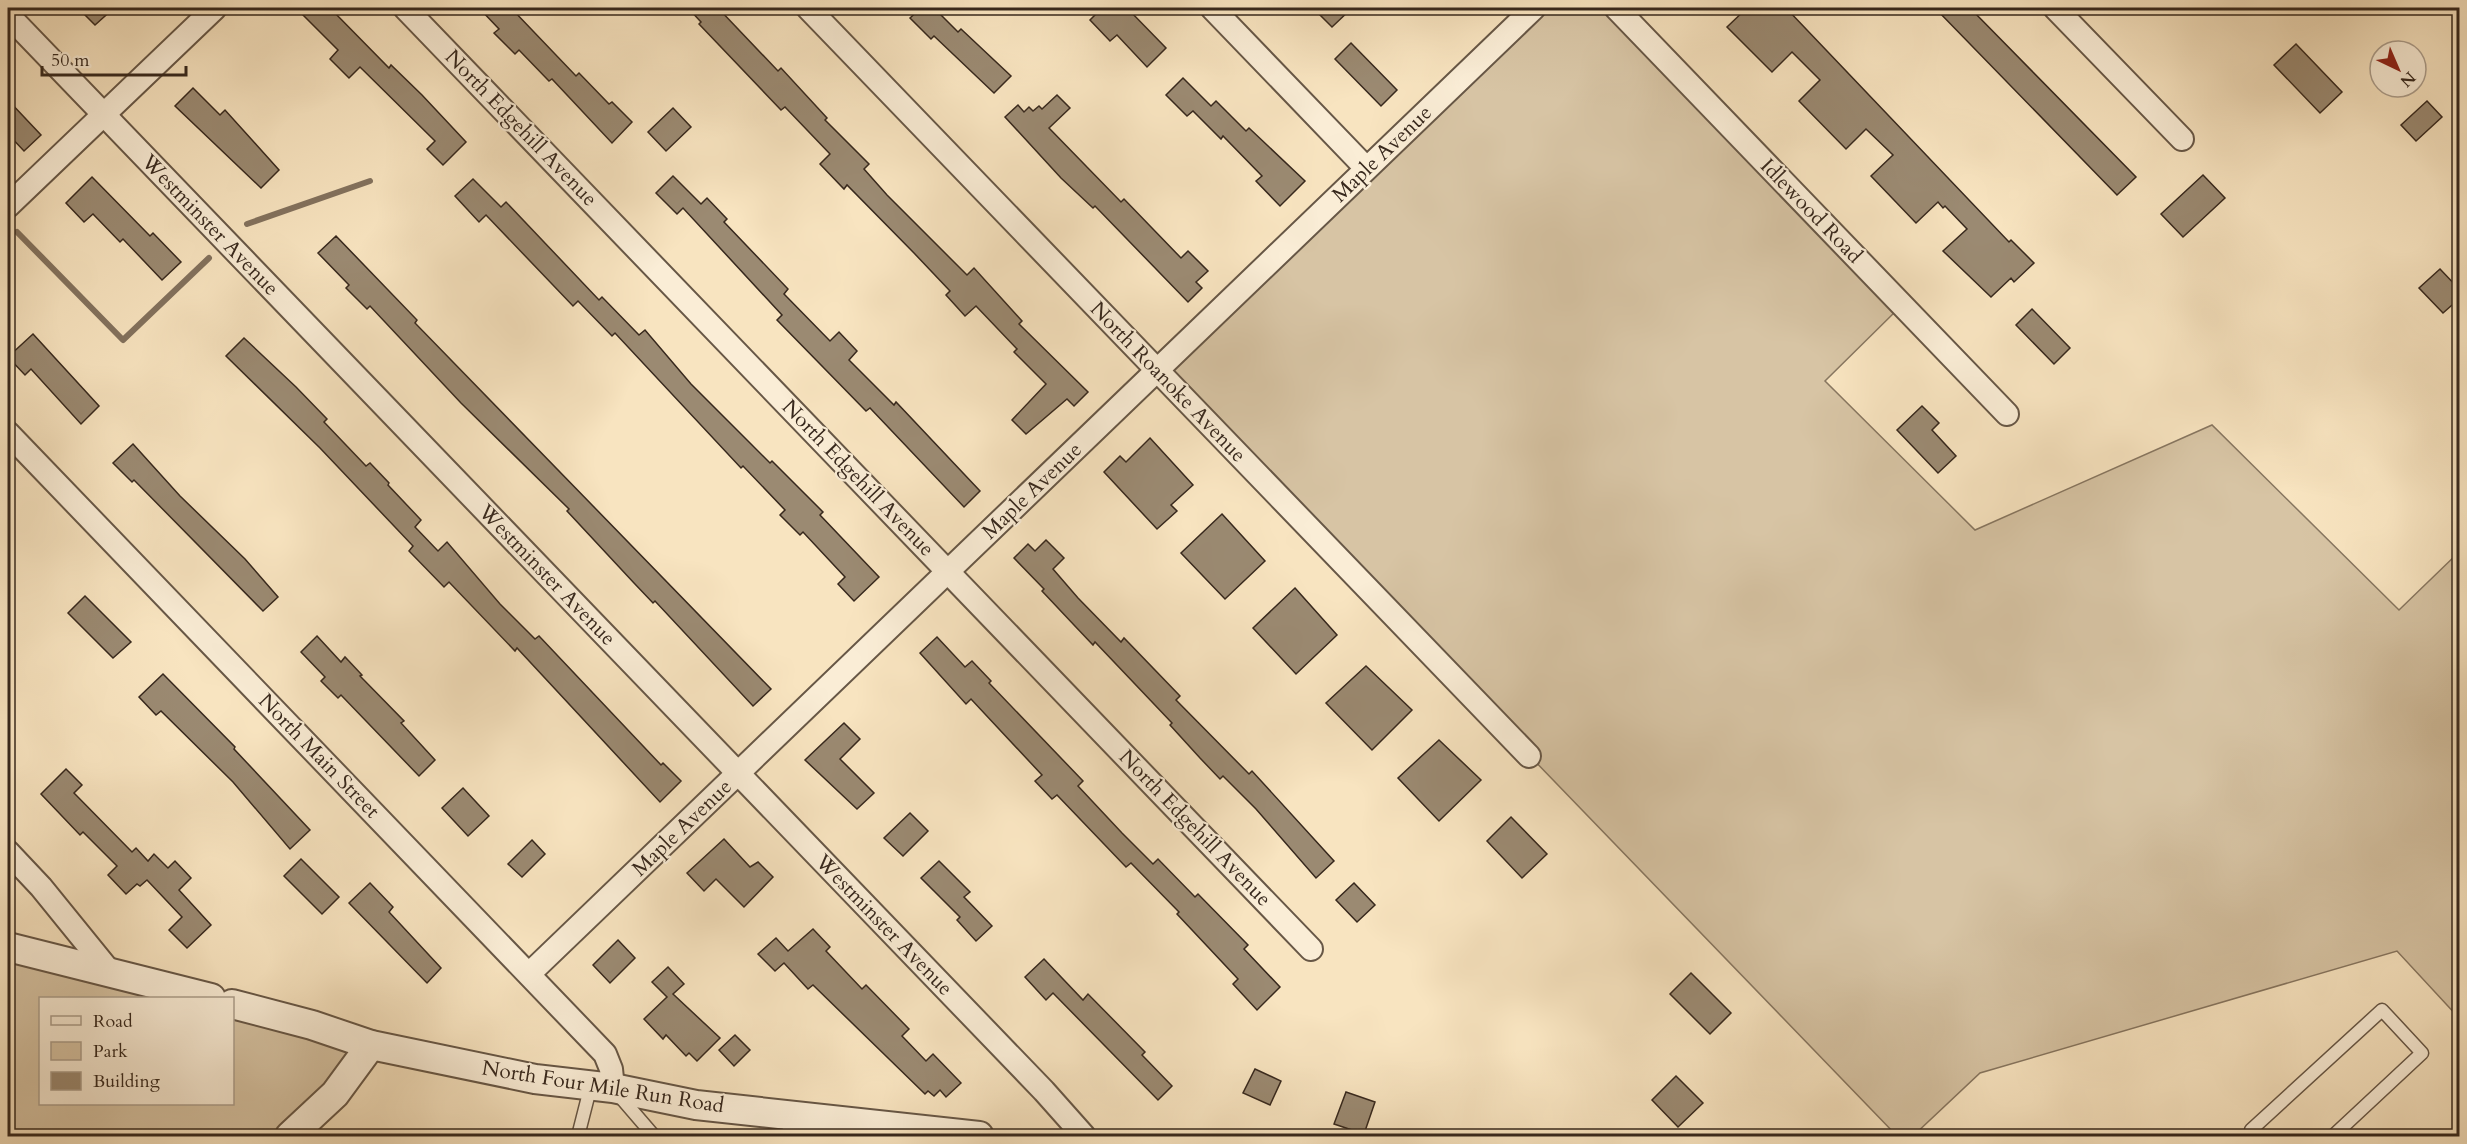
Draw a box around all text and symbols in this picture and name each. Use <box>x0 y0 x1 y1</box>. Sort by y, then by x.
scale bar <box>42 39 186 77</box>
north arrow <box>2368 39 2428 99</box>
street label: North Edgehill Avenue <box>438 43 604 213</box>
text: 50 m <box>51 48 90 73</box>
text: N <box>2395 66 2420 92</box>
street label: Maple Avenue <box>1326 99 1438 209</box>
street label: Westminster Avenue <box>134 147 285 302</box>
street label: Idlewood Road <box>1753 152 1869 270</box>
street label: North Roanoke Avenue <box>1083 295 1253 469</box>
street label: North Edgehill Avenue <box>775 393 941 563</box>
street label: Maple Avenue <box>976 436 1088 546</box>
street label: Westminster Avenue <box>471 497 622 652</box>
street label: North Main Street <box>252 687 386 825</box>
street label: North Edgehill Avenue <box>1112 743 1278 913</box>
street label: Maple Avenue <box>626 773 738 883</box>
street label: Westminster Avenue <box>808 847 959 1002</box>
legend <box>39 997 234 1105</box>
text: Road <box>93 1009 133 1034</box>
text: Park <box>93 1039 128 1064</box>
street label: North Four Mile Run Road <box>480 1054 726 1120</box>
text: Building <box>93 1069 161 1094</box>

